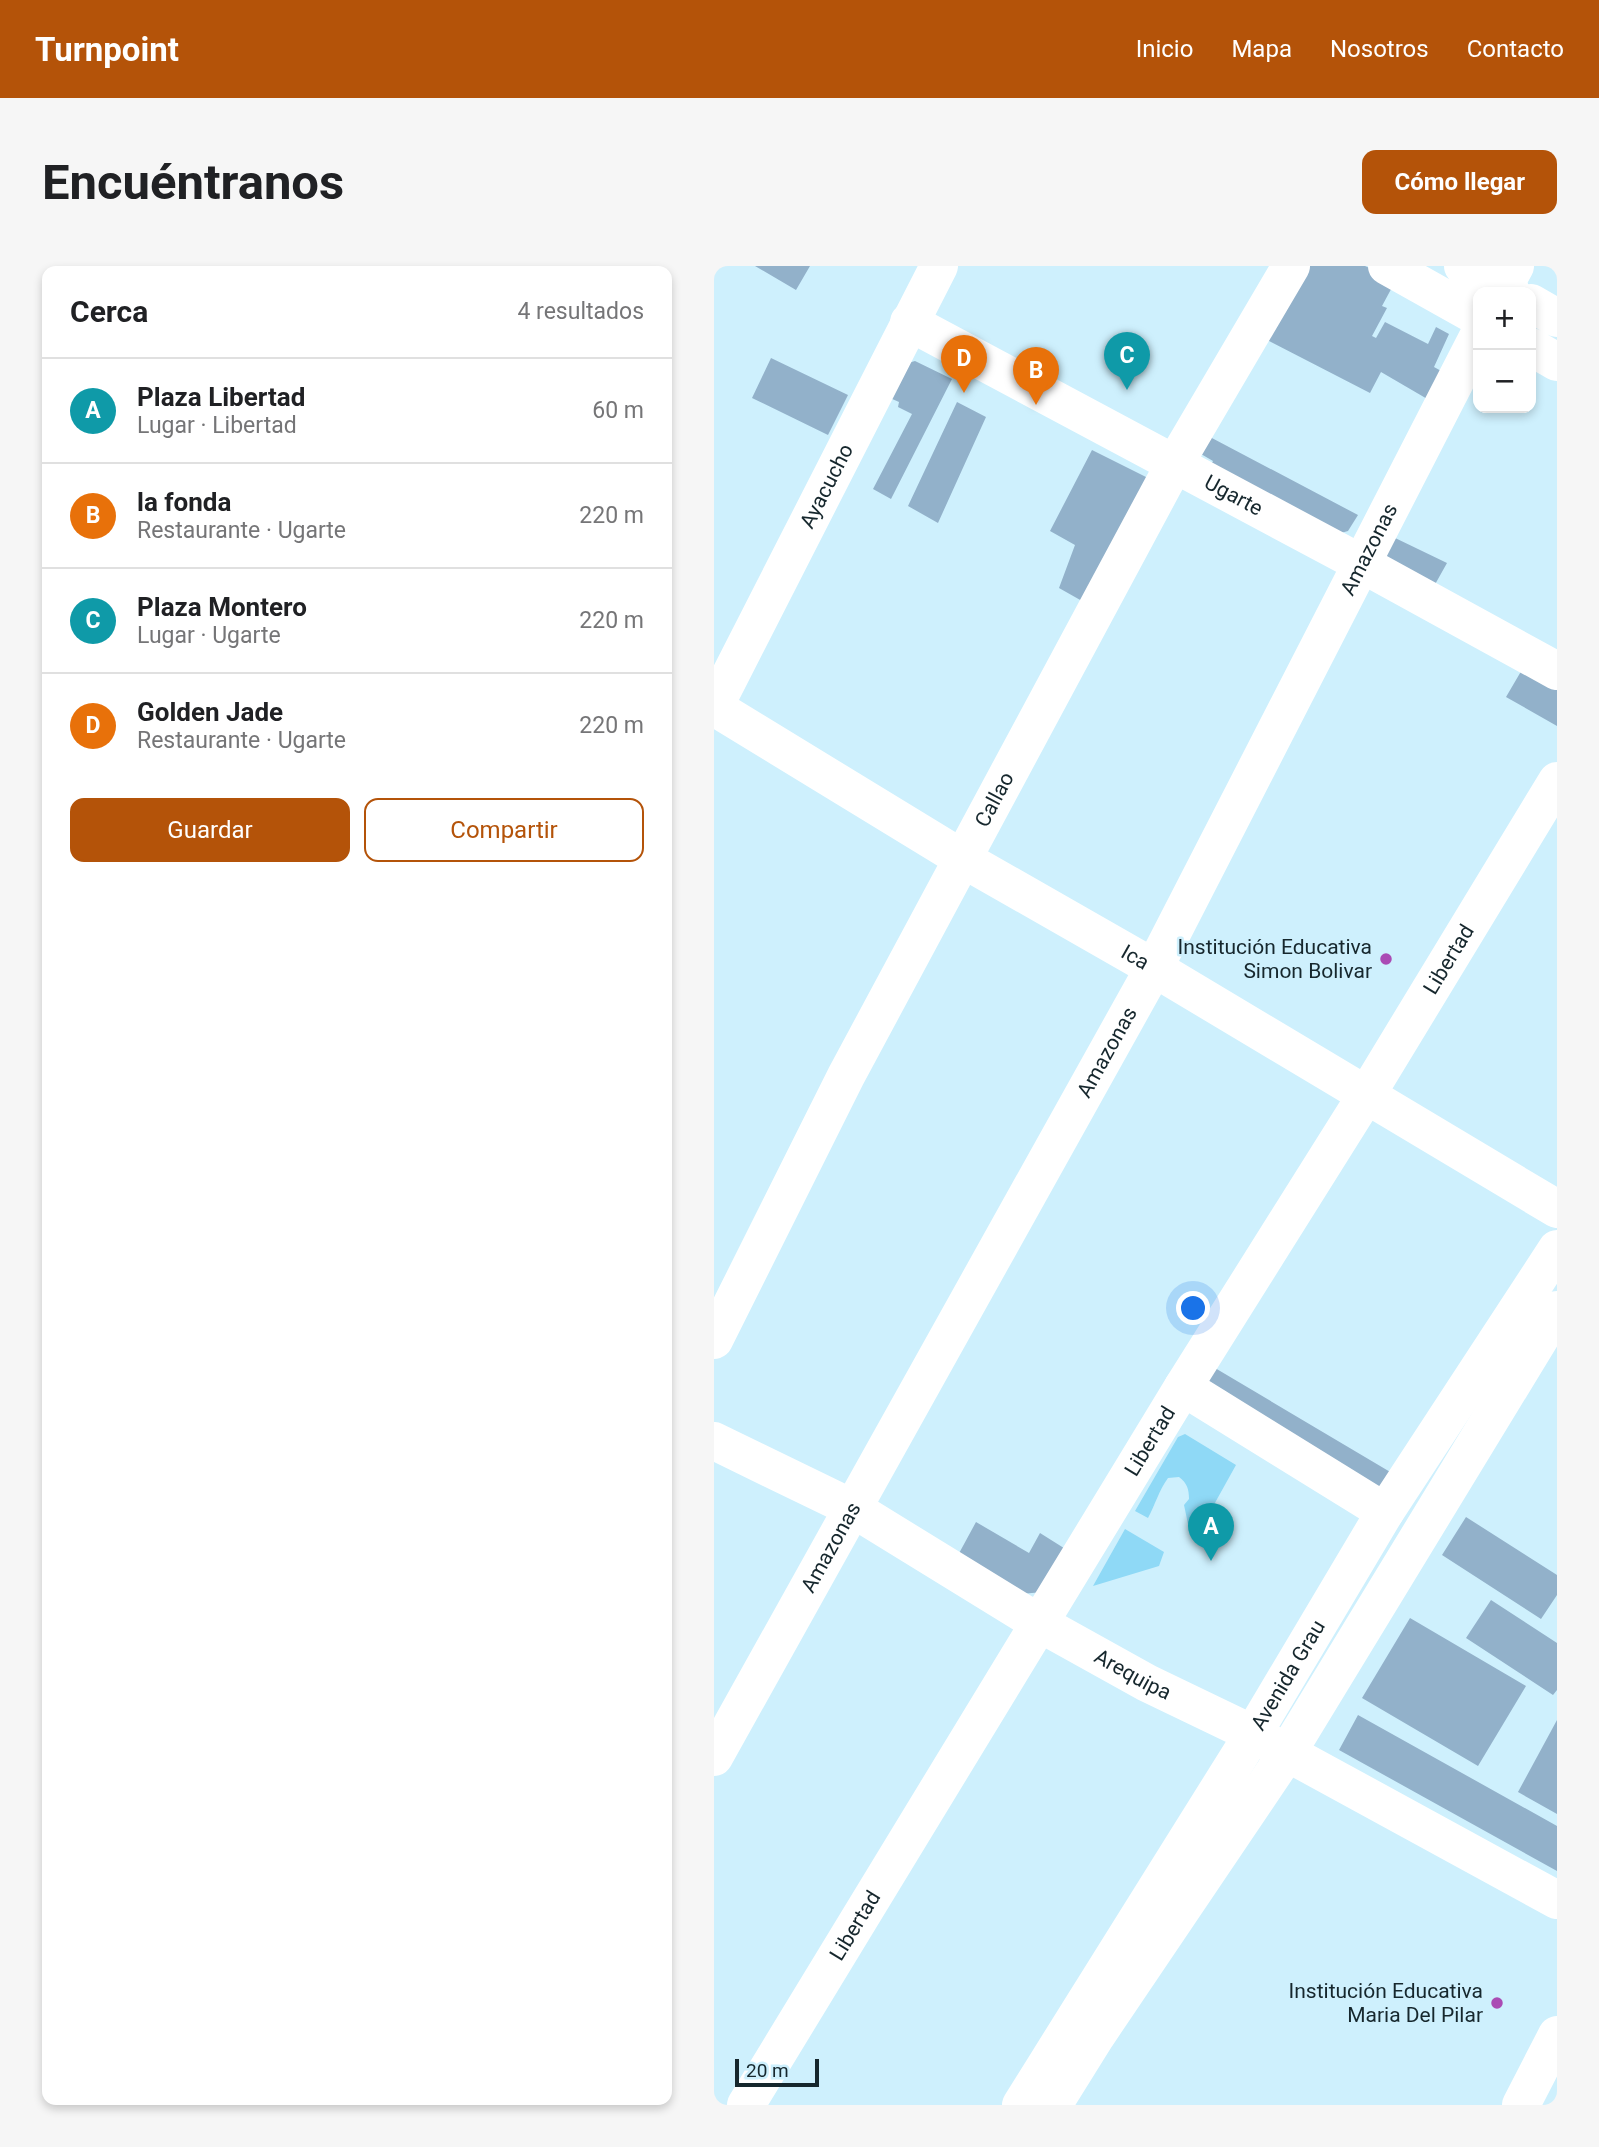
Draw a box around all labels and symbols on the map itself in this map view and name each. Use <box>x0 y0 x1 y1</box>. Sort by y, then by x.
pin: C <box>1104 332 1150 390</box>
pin: D <box>941 335 987 393</box>
pin: B <box>1013 347 1059 405</box>
street label: Ayacucho <box>795 440 858 532</box>
street label: Ugarte <box>1200 470 1267 521</box>
street label: Amazonas <box>1336 500 1402 599</box>
street label: Callao <box>970 768 1019 831</box>
street label: Libertad <box>1418 920 1479 999</box>
place label: Institución Educativa Simon Bolivar <box>1178 935 1372 983</box>
street label: Ica <box>1117 940 1153 975</box>
marker: Institución Educativa Simon Bolivar <box>1378 951 1394 967</box>
street label: Amazonas <box>1072 1003 1142 1102</box>
your location <box>1176 1291 1210 1325</box>
street label: Libertad <box>1120 1402 1180 1480</box>
street label: Amazonas <box>796 1498 866 1597</box>
pin: A <box>1188 1503 1234 1561</box>
street label: Avenida Grau <box>1246 1616 1330 1734</box>
street label: Arequipa <box>1090 1644 1175 1705</box>
street label: Libertad <box>825 1886 885 1965</box>
place label: Institución Educativa Maria Del Pilar <box>1289 1979 1483 2027</box>
marker: Institución Educativa Maria Del Pilar <box>1489 1995 1505 2011</box>
scale bar <box>735 2056 819 2088</box>

